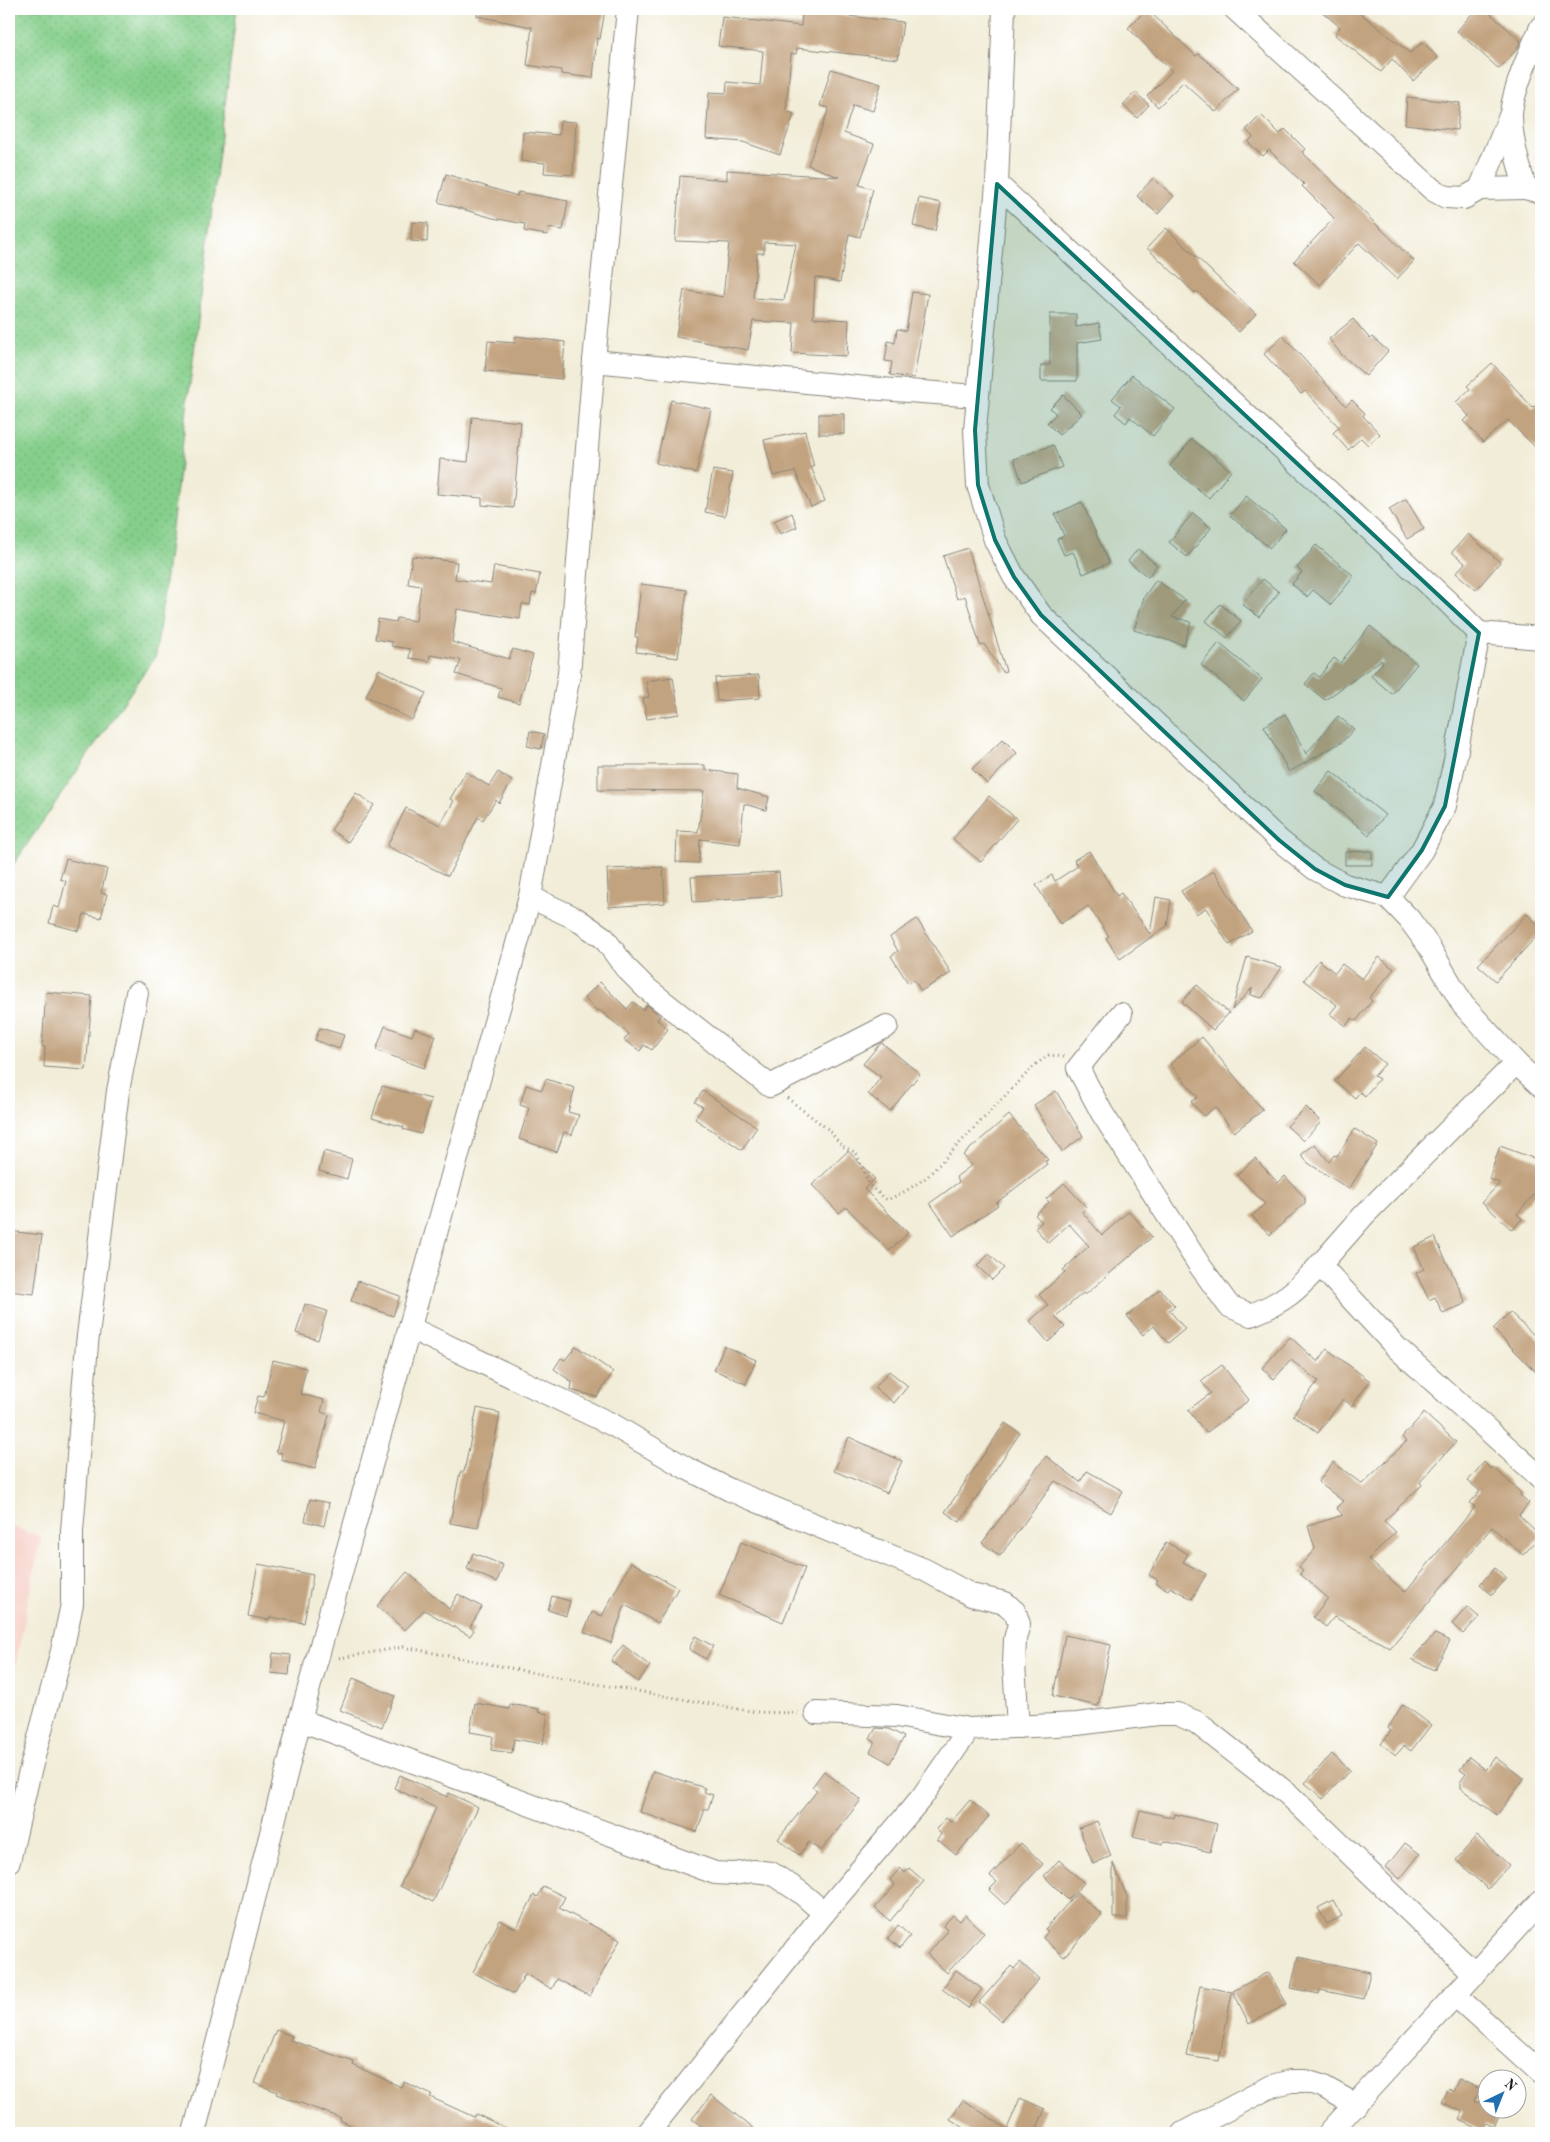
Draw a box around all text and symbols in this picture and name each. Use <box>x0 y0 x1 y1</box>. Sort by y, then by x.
north arrow <box>1478 2070 1528 2120</box>
text: N <box>1501 2076 1519 2094</box>

